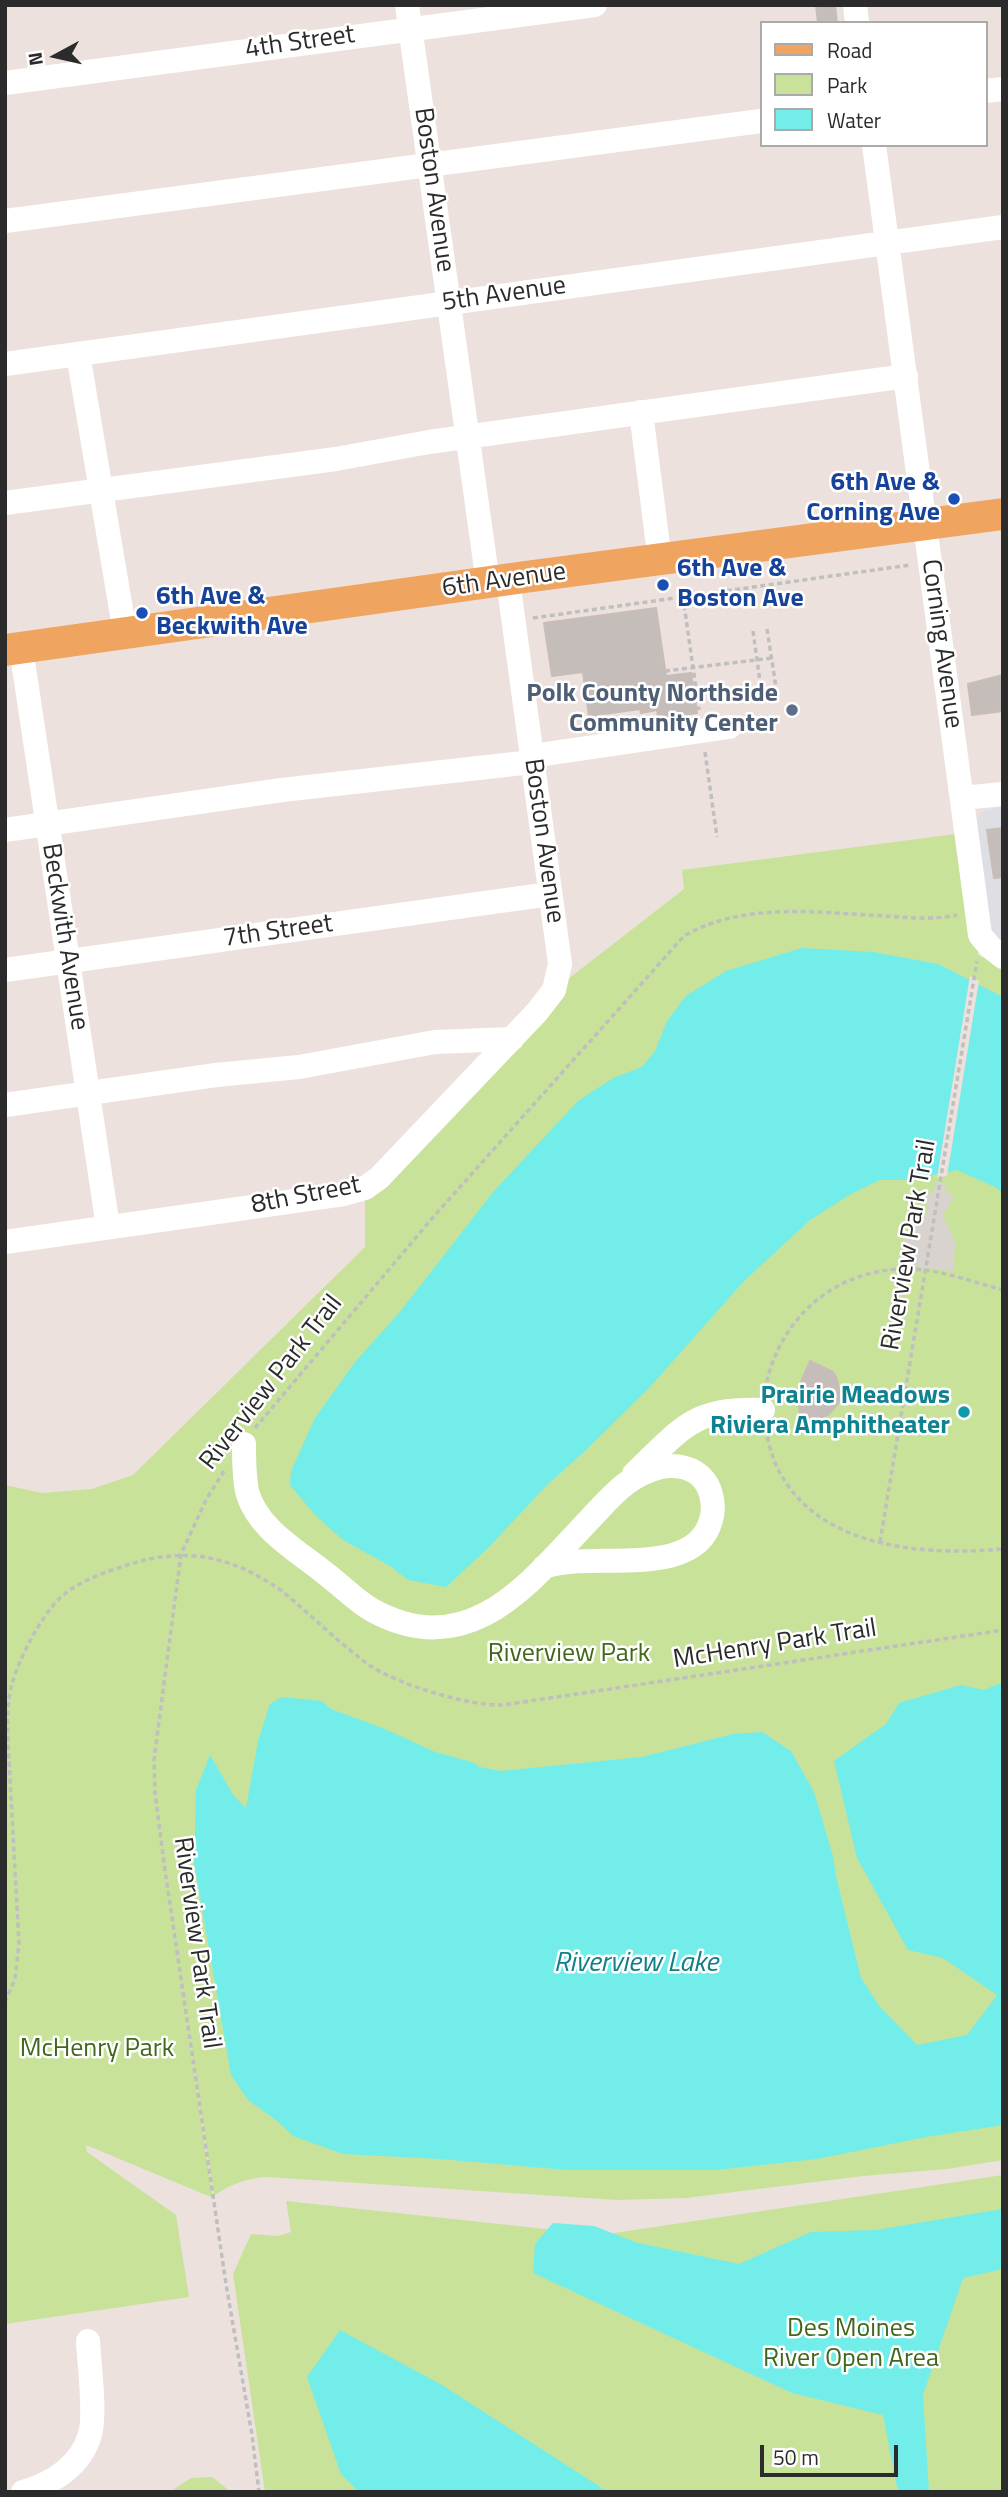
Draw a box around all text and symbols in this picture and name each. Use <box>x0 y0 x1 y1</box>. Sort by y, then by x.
street label: 4th Street <box>243 20 357 66</box>
north arrow <box>21 21 91 91</box>
legend <box>760 21 987 147</box>
text: Road <box>827 34 872 66</box>
text: N <box>19 50 50 68</box>
text: Park <box>827 69 867 101</box>
text: Water <box>827 104 881 136</box>
street label: Boston Avenue <box>406 106 460 274</box>
street label: 5th Avenue <box>440 271 568 319</box>
place label: 6th Ave & Corning Ave <box>806 468 940 530</box>
marker: 6th Ave & Corning Ave <box>946 491 962 507</box>
place label: 6th Ave & Boston Ave <box>677 554 804 616</box>
street label: 6th Avenue <box>440 557 568 605</box>
street label: Corning Avenue <box>914 557 968 731</box>
marker: 6th Ave & Boston Ave <box>655 577 671 593</box>
place label: 6th Ave & Beckwith Ave <box>156 582 308 644</box>
marker: 6th Ave & Beckwith Ave <box>134 605 150 621</box>
place label: Polk County Northside Community Center <box>526 679 778 740</box>
marker: Polk County Northside Community Center <box>784 702 800 718</box>
street label: Boston Avenue <box>516 757 570 925</box>
street label: Beckwith Avenue <box>34 841 94 1033</box>
street label: 7th Street <box>221 909 335 955</box>
street label: Riverview Park Trail <box>876 1137 944 1353</box>
street label: 8th Street <box>249 1170 363 1222</box>
street label: Riverview Park Trail <box>194 1289 350 1477</box>
place label: Prairie Meadows Riviera Amphitheater <box>710 1381 950 1442</box>
marker: Prairie Meadows Riviera Amphitheater <box>956 1404 972 1420</box>
street label: McHenry Park Trail <box>671 1614 879 1676</box>
park label: Riverview Park <box>488 1639 650 1671</box>
street label: Riverview Park Trail <box>166 1835 226 2051</box>
water label: Riverview Lake <box>554 1947 718 1981</box>
park label: McHenry Park <box>20 2034 174 2066</box>
park label: Des Moines River Open Area <box>763 2314 939 2376</box>
scale bar <box>763 2430 901 2474</box>
text: 50 m <box>773 2441 819 2473</box>

